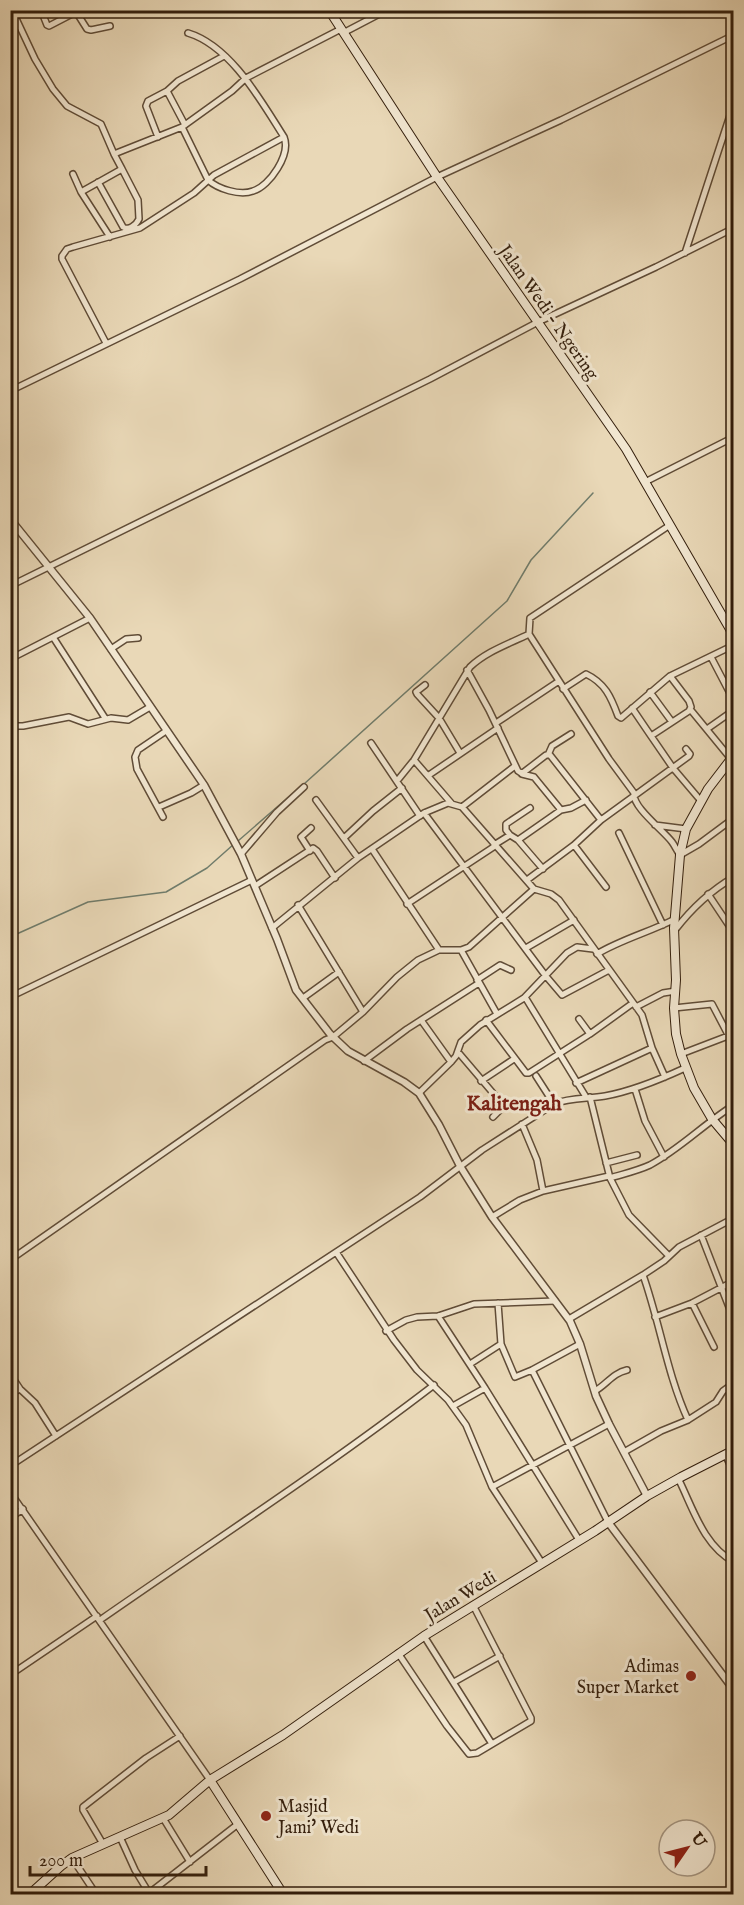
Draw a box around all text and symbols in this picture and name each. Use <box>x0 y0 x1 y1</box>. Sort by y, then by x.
street label: Jalan Wedi - Ngering <box>491 239 603 385</box>
district label: Kalitengah <box>466 1091 562 1118</box>
street label: Jalan Wedi <box>419 1567 501 1629</box>
place label: Adimas Super Market <box>577 1656 679 1700</box>
marker: Adimas Super Market <box>684 1669 698 1683</box>
place label: Masjid Jami' Wedi <box>276 1796 359 1840</box>
marker: Masjid Jami' Wedi <box>259 1809 273 1823</box>
north arrow <box>657 1818 717 1878</box>
text: U <box>685 1828 710 1852</box>
scale bar <box>30 1839 206 1877</box>
text: 200 m <box>39 1850 83 1873</box>

